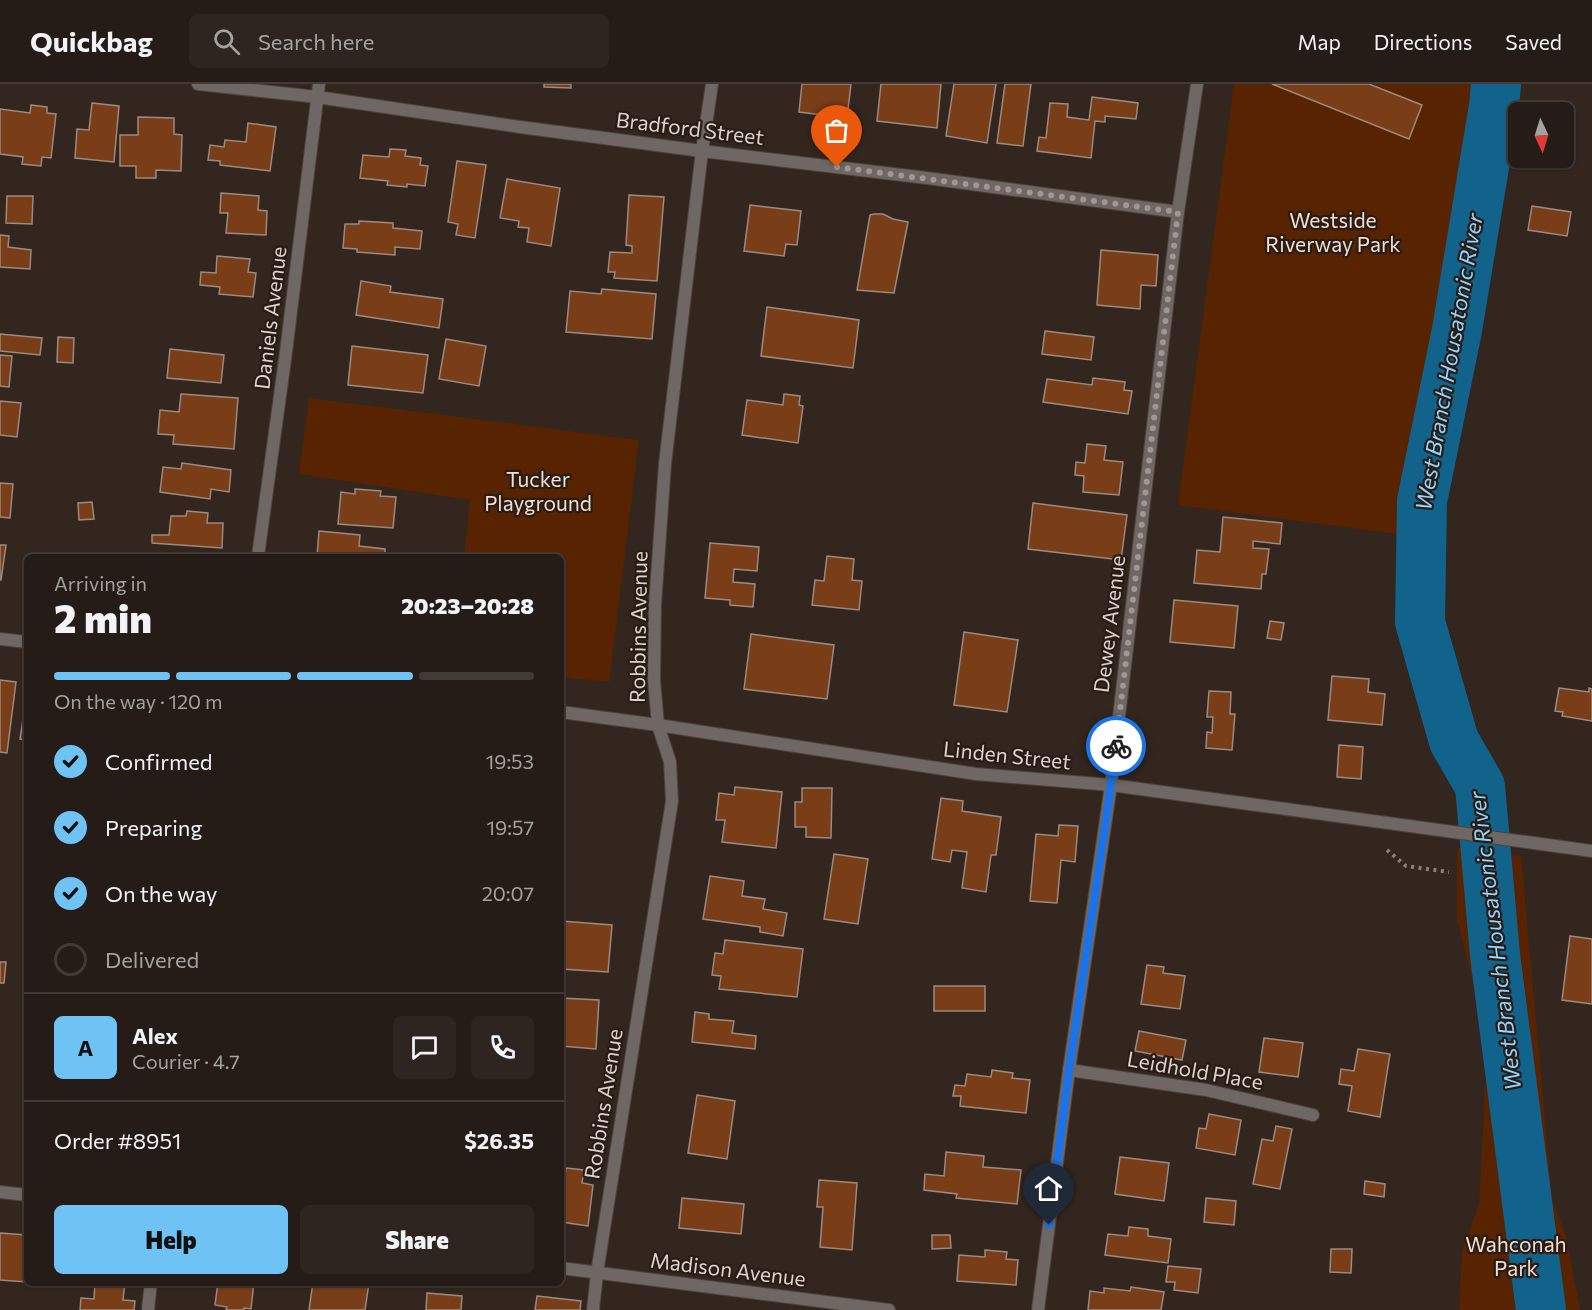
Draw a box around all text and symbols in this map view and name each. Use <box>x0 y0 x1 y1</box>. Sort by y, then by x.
search box <box>189 14 609 68</box>
text: Quickbag <box>30 24 153 58</box>
icon: search <box>210 25 243 58</box>
text: Search here <box>258 28 374 55</box>
text: Map <box>1298 29 1341 54</box>
text: Directions <box>1374 29 1472 54</box>
text: Saved <box>1505 29 1562 54</box>
north arrow <box>1508 102 1574 168</box>
map controls <box>1508 102 1574 168</box>
pin <box>811 105 862 167</box>
street label: Bradford Street <box>615 106 766 149</box>
icon: bag <box>820 114 853 147</box>
park label: Westside Riverway Park <box>1265 207 1401 256</box>
water label: West Branch Housatonic River <box>1409 210 1488 513</box>
street label: Daniels Avenue <box>248 245 291 391</box>
park label: Tucker Playground <box>484 466 592 515</box>
street label: Robbins Avenue <box>624 551 651 703</box>
street label: Dewey Avenue <box>1088 554 1129 694</box>
text: Arriving in <box>54 571 147 595</box>
text: 20:23–20:28 <box>401 592 534 619</box>
text: 2 min <box>54 593 152 641</box>
text: On the way · 120 m <box>54 689 222 713</box>
courier <box>1086 716 1146 776</box>
icon: bike <box>1100 730 1133 763</box>
street label: Linden Street <box>942 735 1072 774</box>
icon: check <box>54 745 87 778</box>
text: Confirmed <box>105 748 212 775</box>
text: 19:53 <box>486 749 534 773</box>
water label: West Branch Housatonic River <box>1463 789 1526 1092</box>
icon: check <box>54 811 87 844</box>
text: Preparing <box>105 814 202 841</box>
text: 19:57 <box>487 815 534 839</box>
icon: check <box>54 877 87 910</box>
text: On the way <box>105 880 217 907</box>
text: 20:07 <box>482 881 534 905</box>
text: Delivered <box>105 946 199 973</box>
button: chat <box>393 1016 456 1079</box>
button: phone <box>471 1016 534 1079</box>
text: Alex <box>132 1022 178 1049</box>
street label: Robbins Avenue <box>578 1027 627 1181</box>
text: A <box>78 1034 93 1061</box>
street label: Leidhold Place <box>1125 1045 1265 1094</box>
text: Courier · 4.7 <box>132 1049 240 1073</box>
text: Order #8951 <box>54 1127 181 1154</box>
text: $26.35 <box>464 1127 534 1154</box>
pin <box>1023 1163 1074 1225</box>
icon: home <box>1032 1172 1065 1205</box>
button: Help <box>54 1205 288 1274</box>
button: Share <box>300 1205 534 1274</box>
park label: Wahconah Park <box>1465 1231 1567 1280</box>
street label: Madison Avenue <box>649 1247 807 1290</box>

